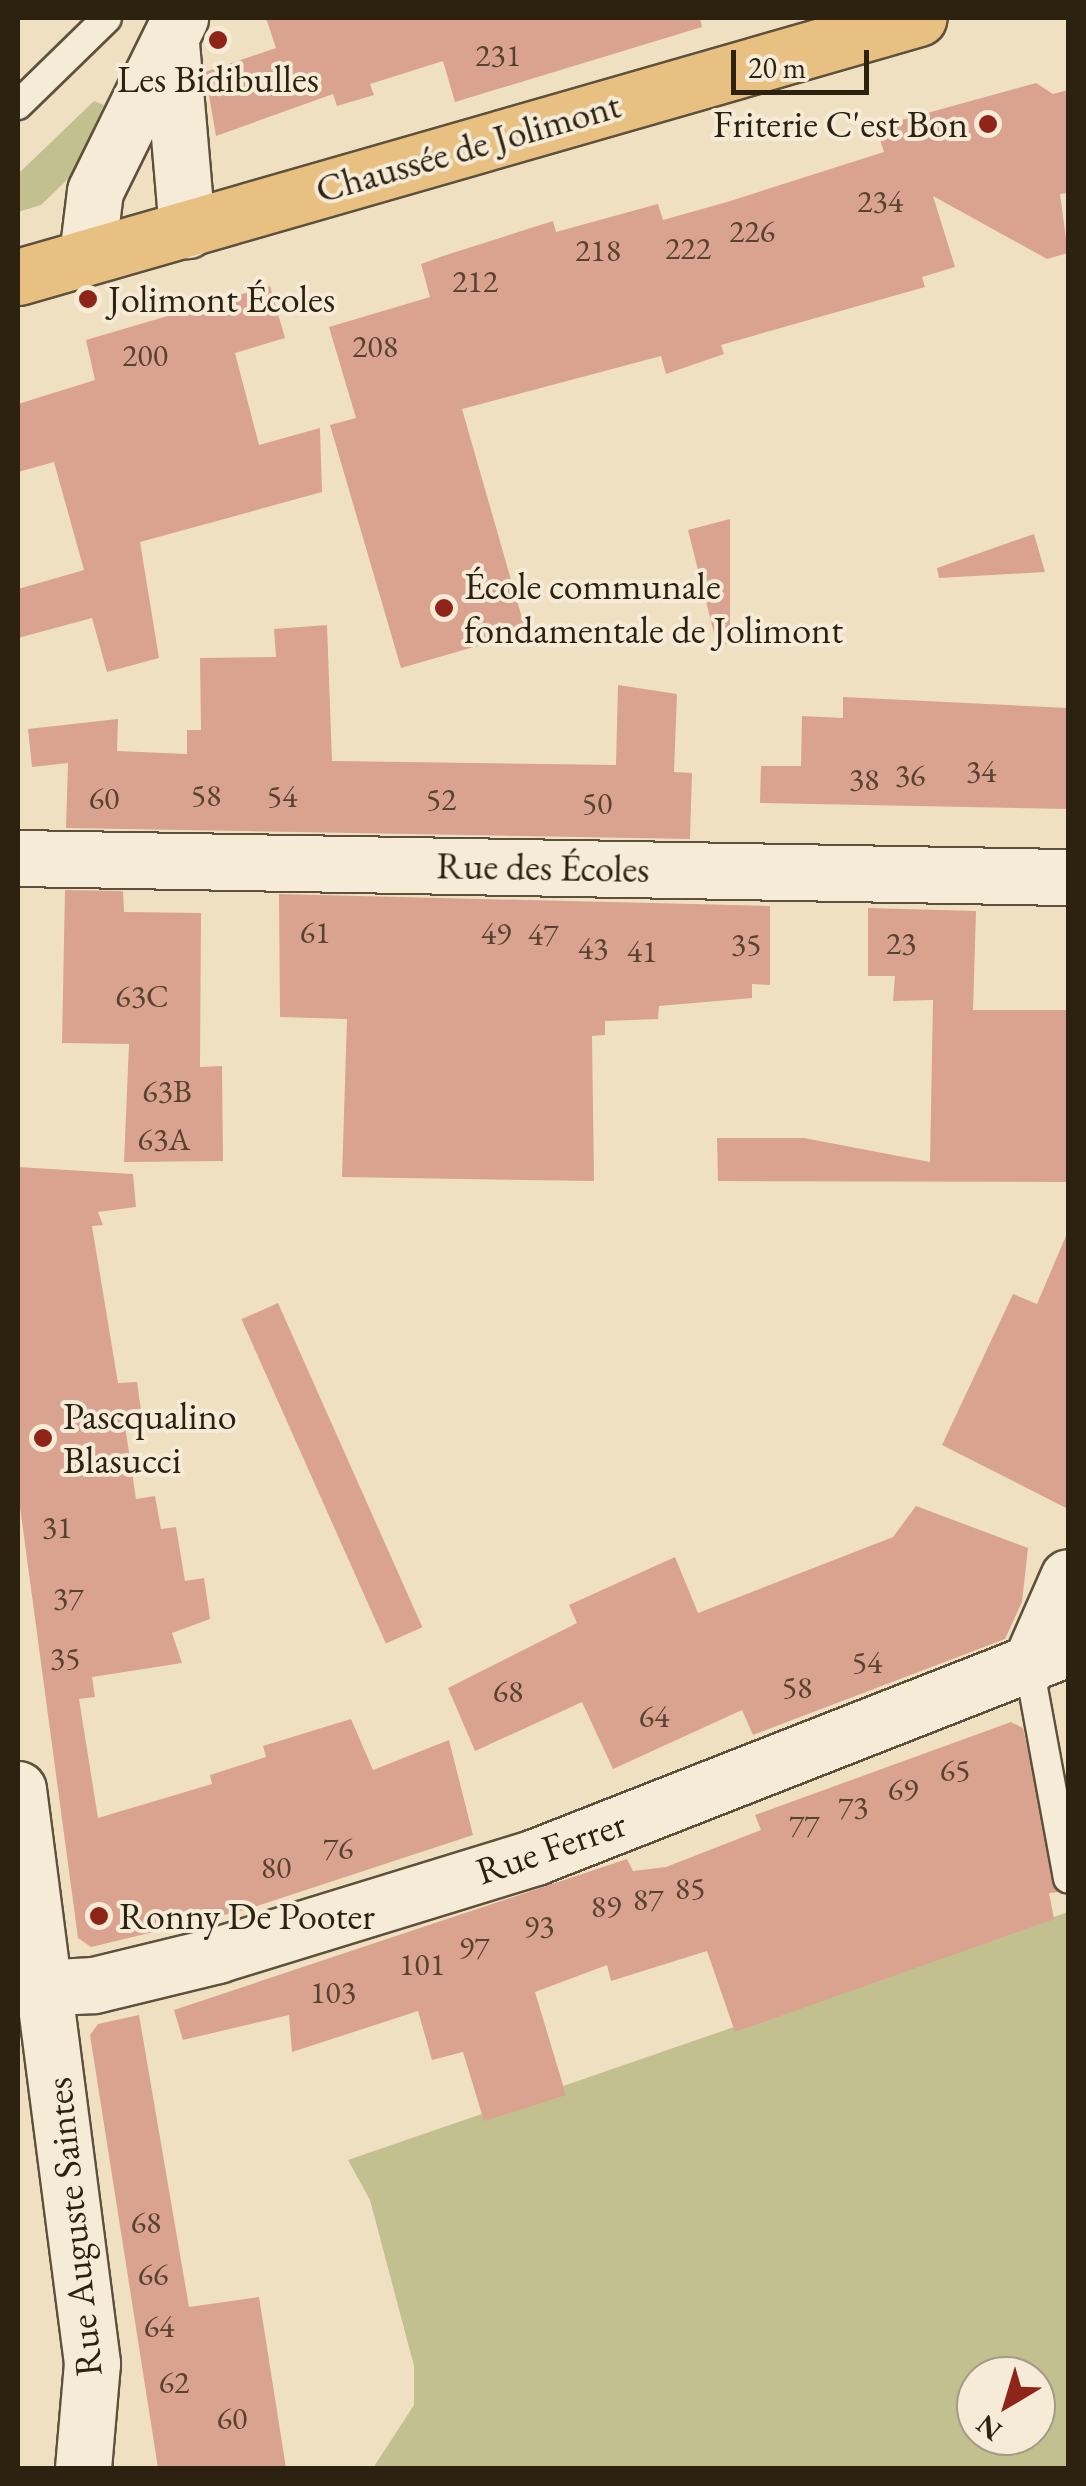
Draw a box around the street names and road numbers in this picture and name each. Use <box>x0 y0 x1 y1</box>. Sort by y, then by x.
street label: Chaussée de Jolimont <box>310 82 626 212</box>
street label: Rue des Écoles <box>436 842 650 892</box>
street label: Rue Ferrer <box>470 1800 632 1894</box>
street label: Rue Auguste Saintes <box>35 2075 111 2379</box>

